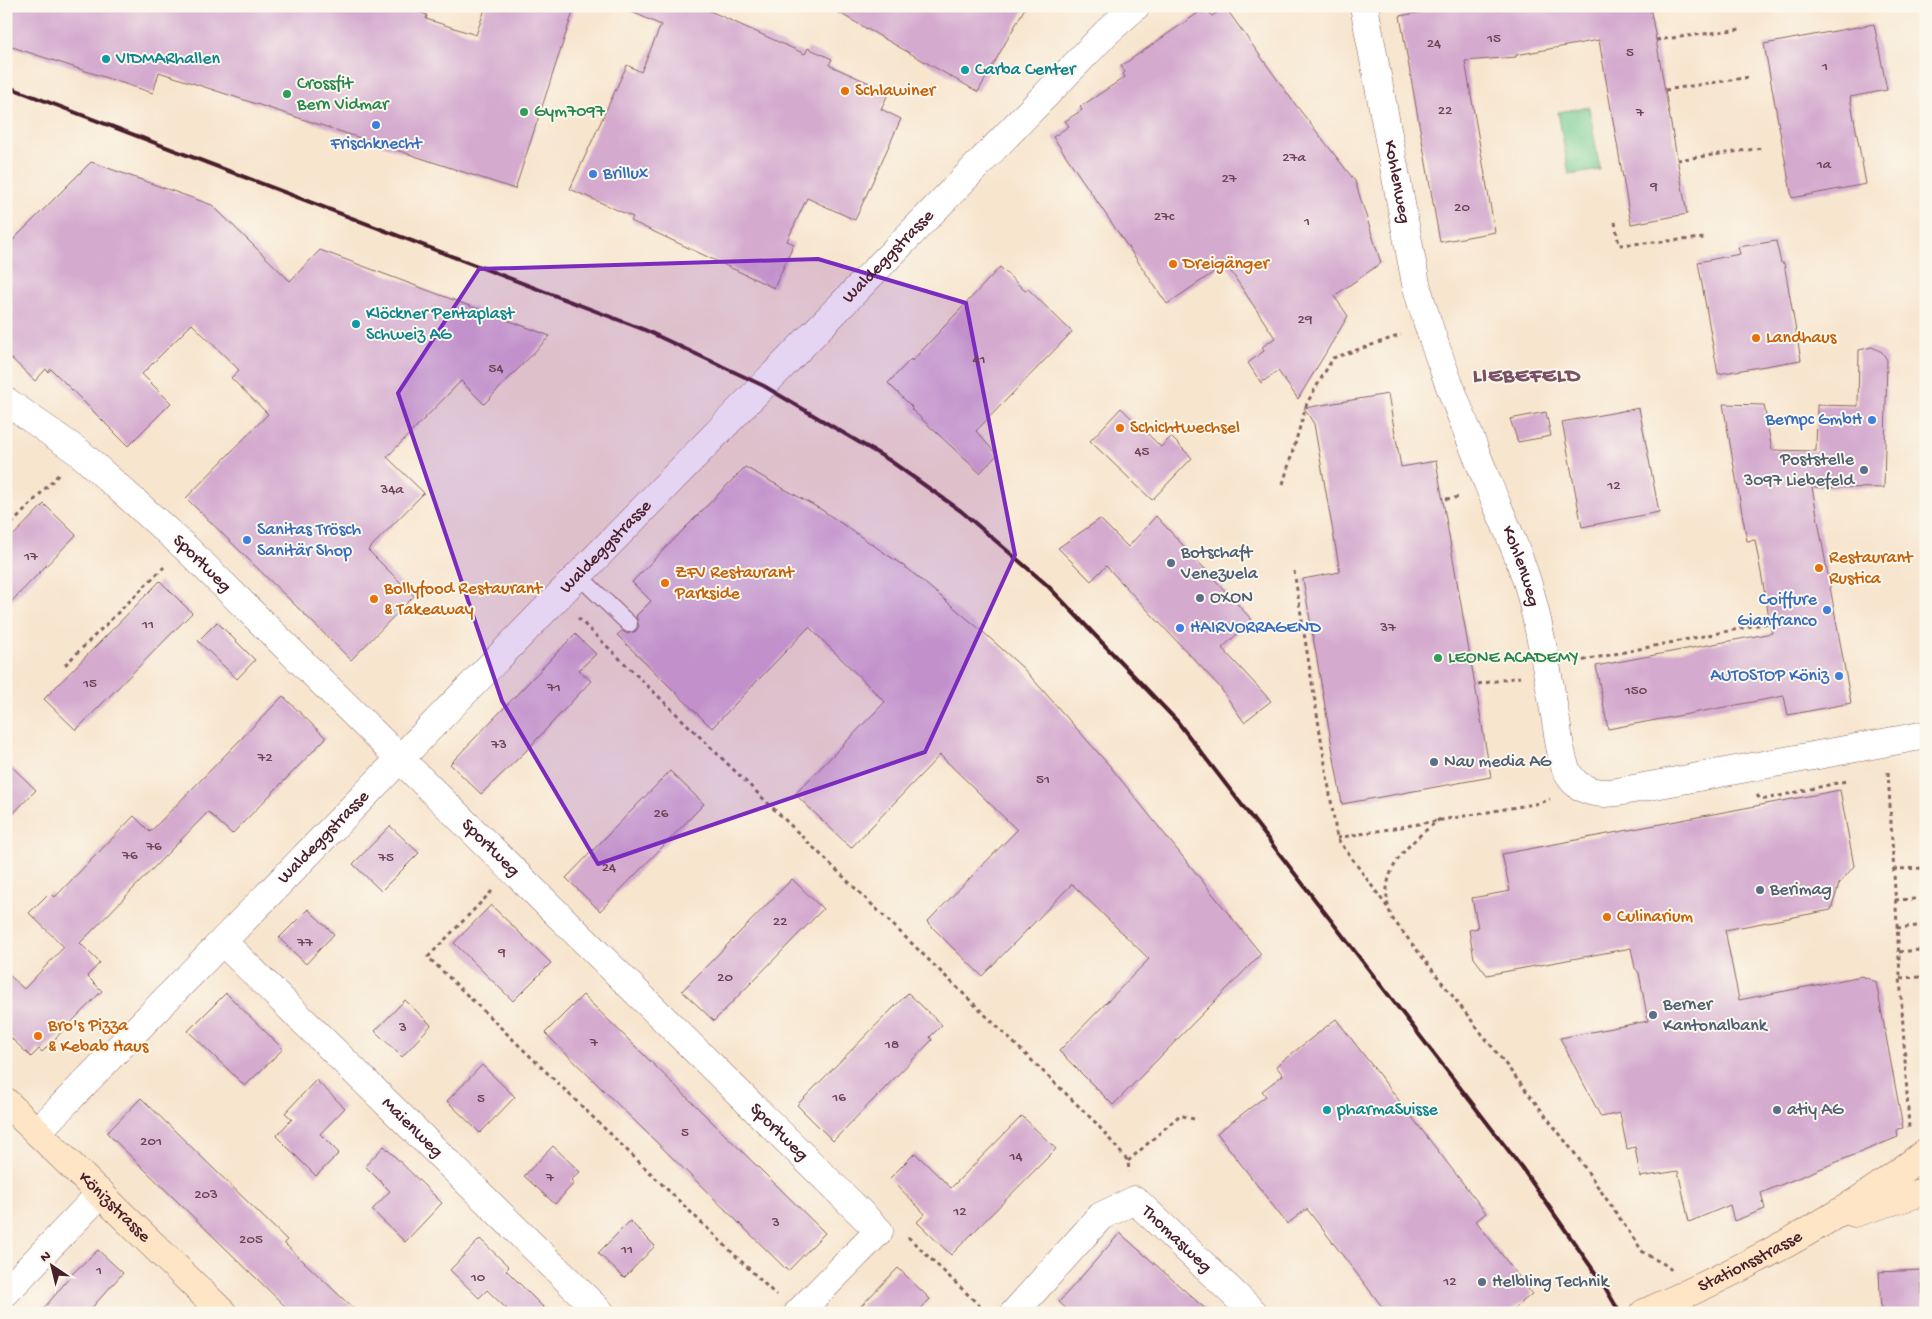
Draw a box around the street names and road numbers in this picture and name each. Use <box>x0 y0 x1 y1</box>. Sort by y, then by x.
street label: Kohlenweg <box>1379 139 1415 225</box>
street label: Waldeggstrasse <box>838 205 939 308</box>
street label: Waldeggstrasse <box>556 495 657 598</box>
street label: Kohlenweg <box>1497 523 1544 609</box>
street label: Sportweg <box>168 530 235 597</box>
street label: Waldeggstrasse <box>273 786 374 889</box>
street label: Sportweg <box>457 814 524 881</box>
street label: Maienweg <box>377 1093 447 1162</box>
street label: Sportweg <box>745 1099 812 1166</box>
street label: Könizstrasse <box>74 1167 155 1248</box>
street label: Thomasweg <box>1136 1200 1216 1278</box>
street label: Stationsstrasse <box>1695 1226 1807 1297</box>

